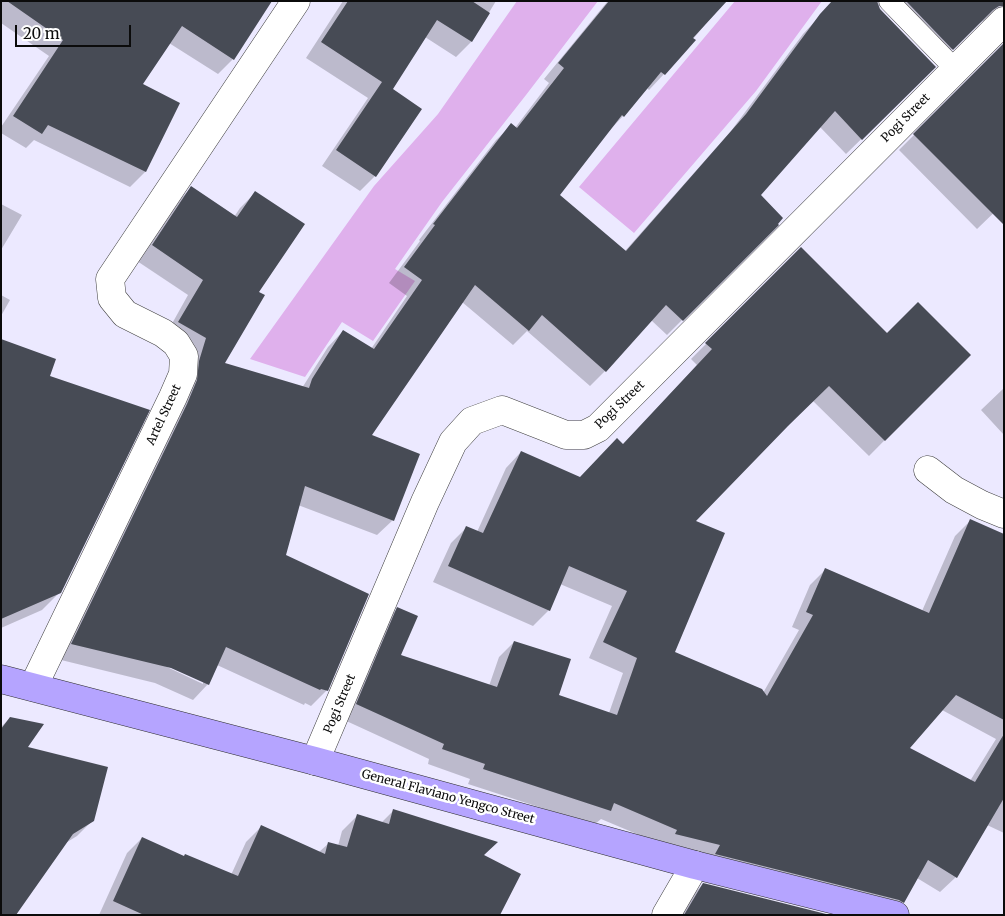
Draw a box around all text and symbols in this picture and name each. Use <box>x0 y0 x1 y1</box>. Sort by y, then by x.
scale bar <box>18 15 134 47</box>
text: 20 m <box>23 24 60 43</box>
street label: Pogi Street <box>879 91 933 145</box>
street label: Pogi Street <box>592 378 648 432</box>
street label: Artel Street <box>144 382 184 448</box>
street label: Pogi Street <box>321 672 359 736</box>
street label: General Flaviano Yengco Street <box>360 767 536 827</box>

